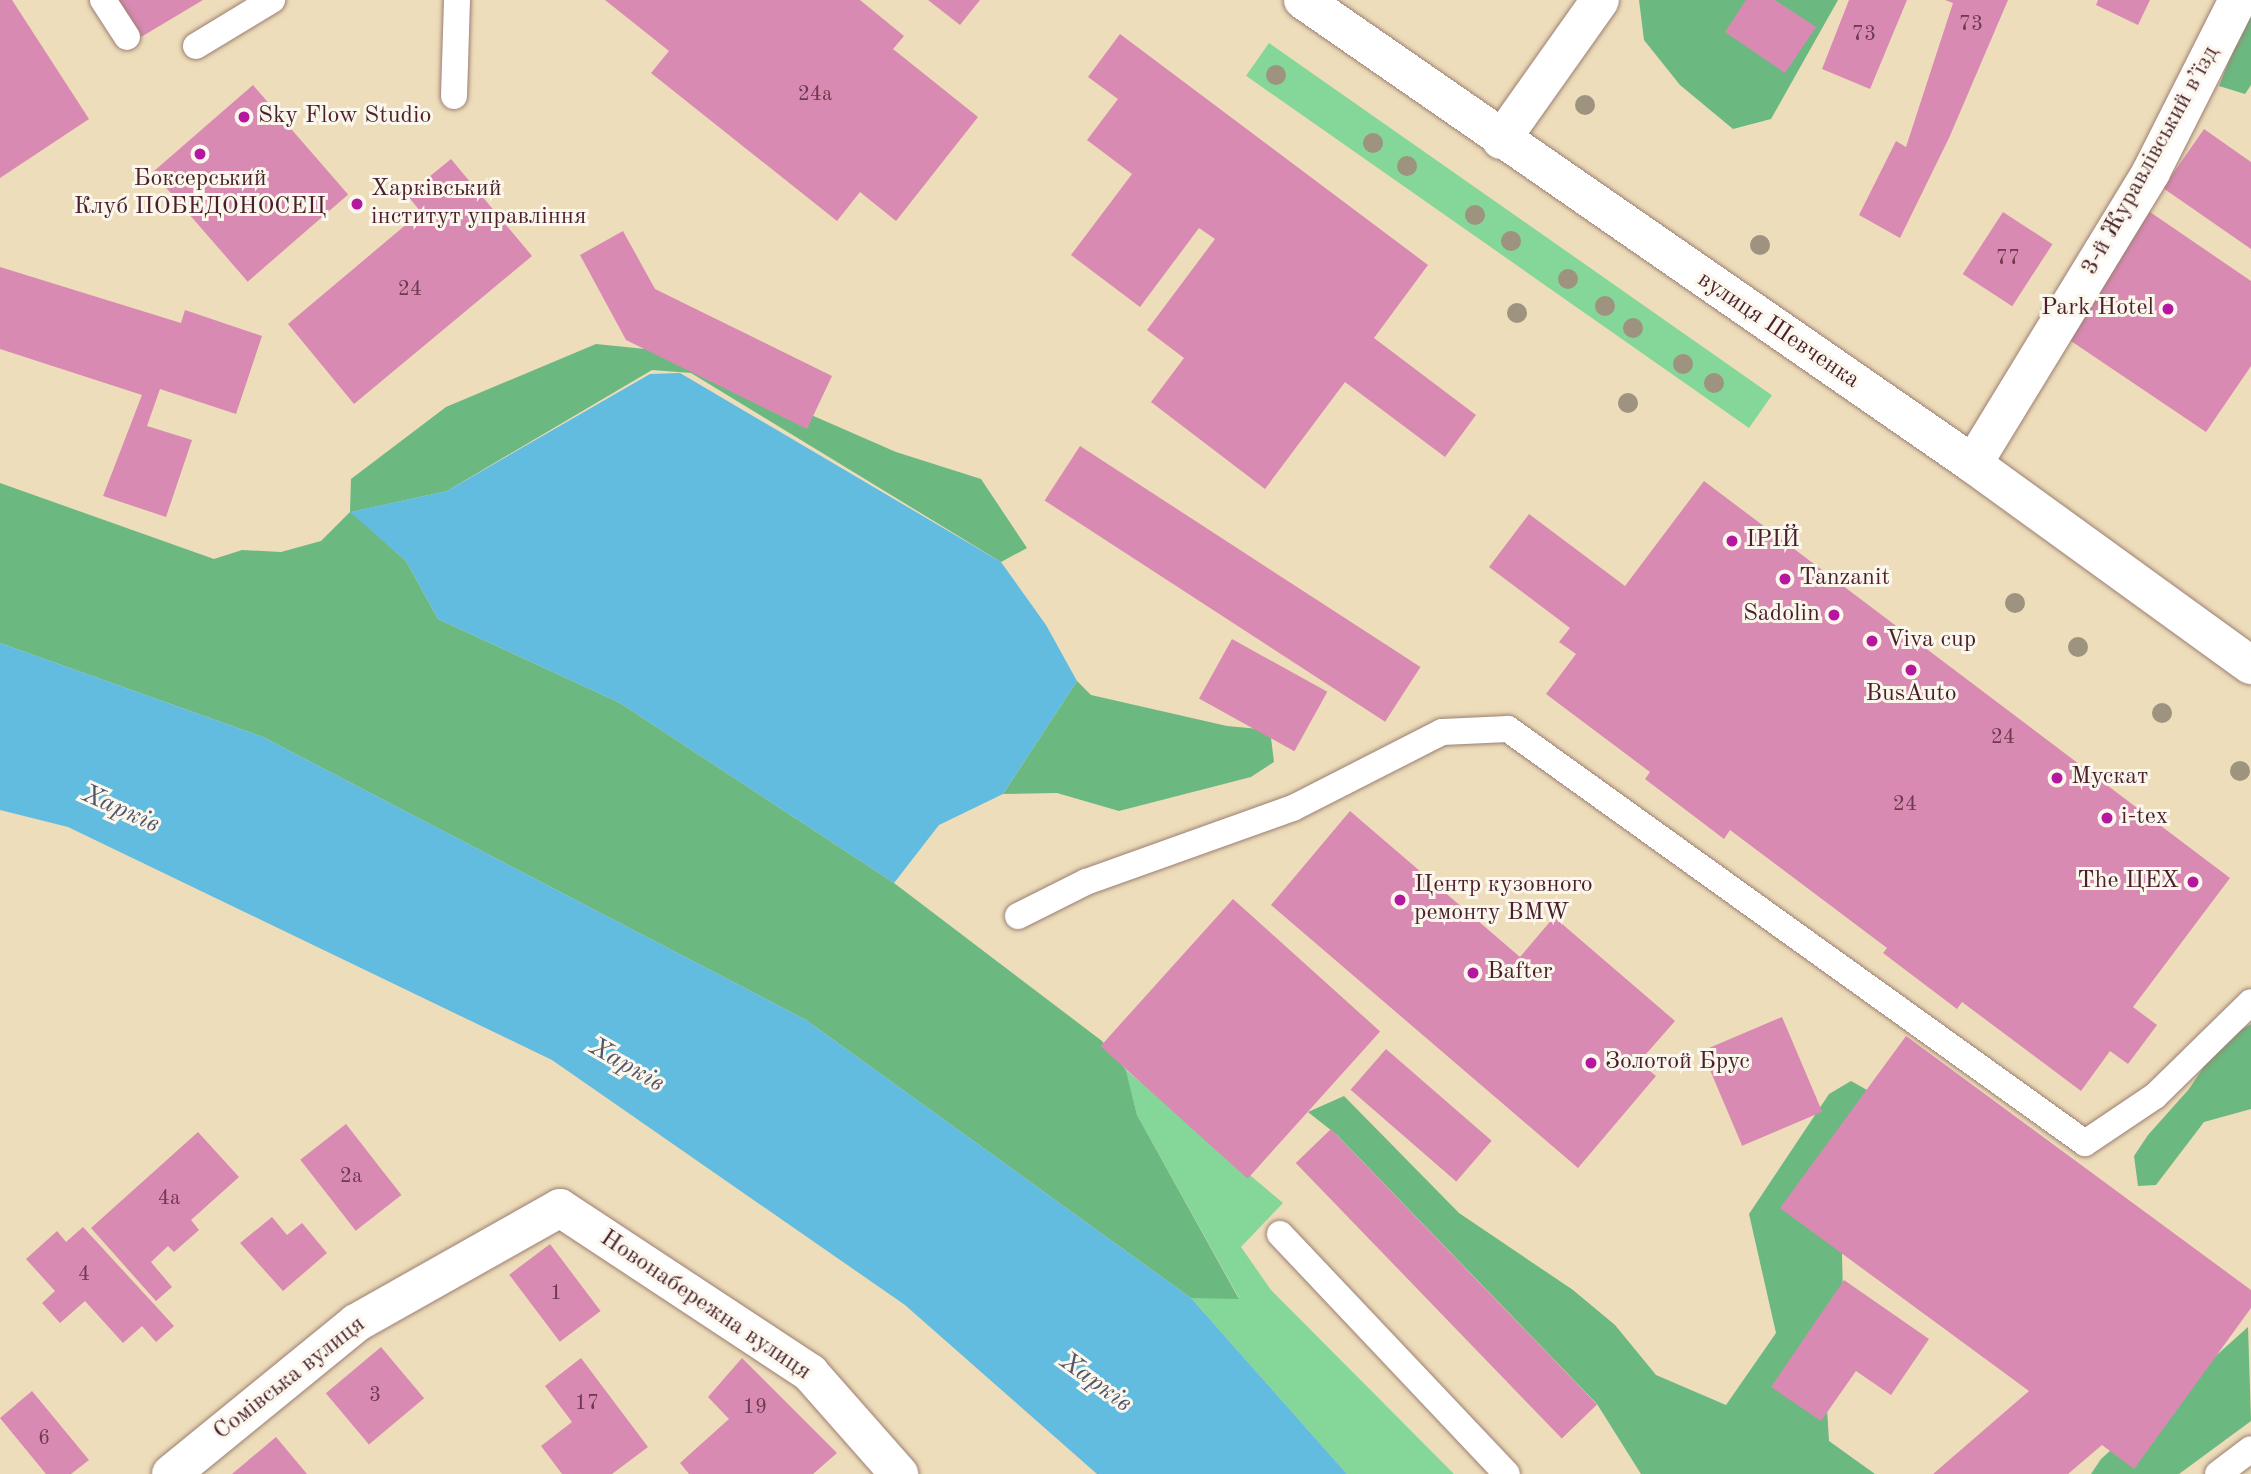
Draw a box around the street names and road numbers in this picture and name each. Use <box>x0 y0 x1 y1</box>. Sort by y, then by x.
street label: 3-й Журавлівський в’їзд <box>2076 41 2226 281</box>
street label: вулиця Шевченка <box>1691 266 1865 396</box>
street label: Новонабережна вулиця <box>594 1225 816 1387</box>
street label: Сомівська вулиця <box>208 1311 372 1447</box>

